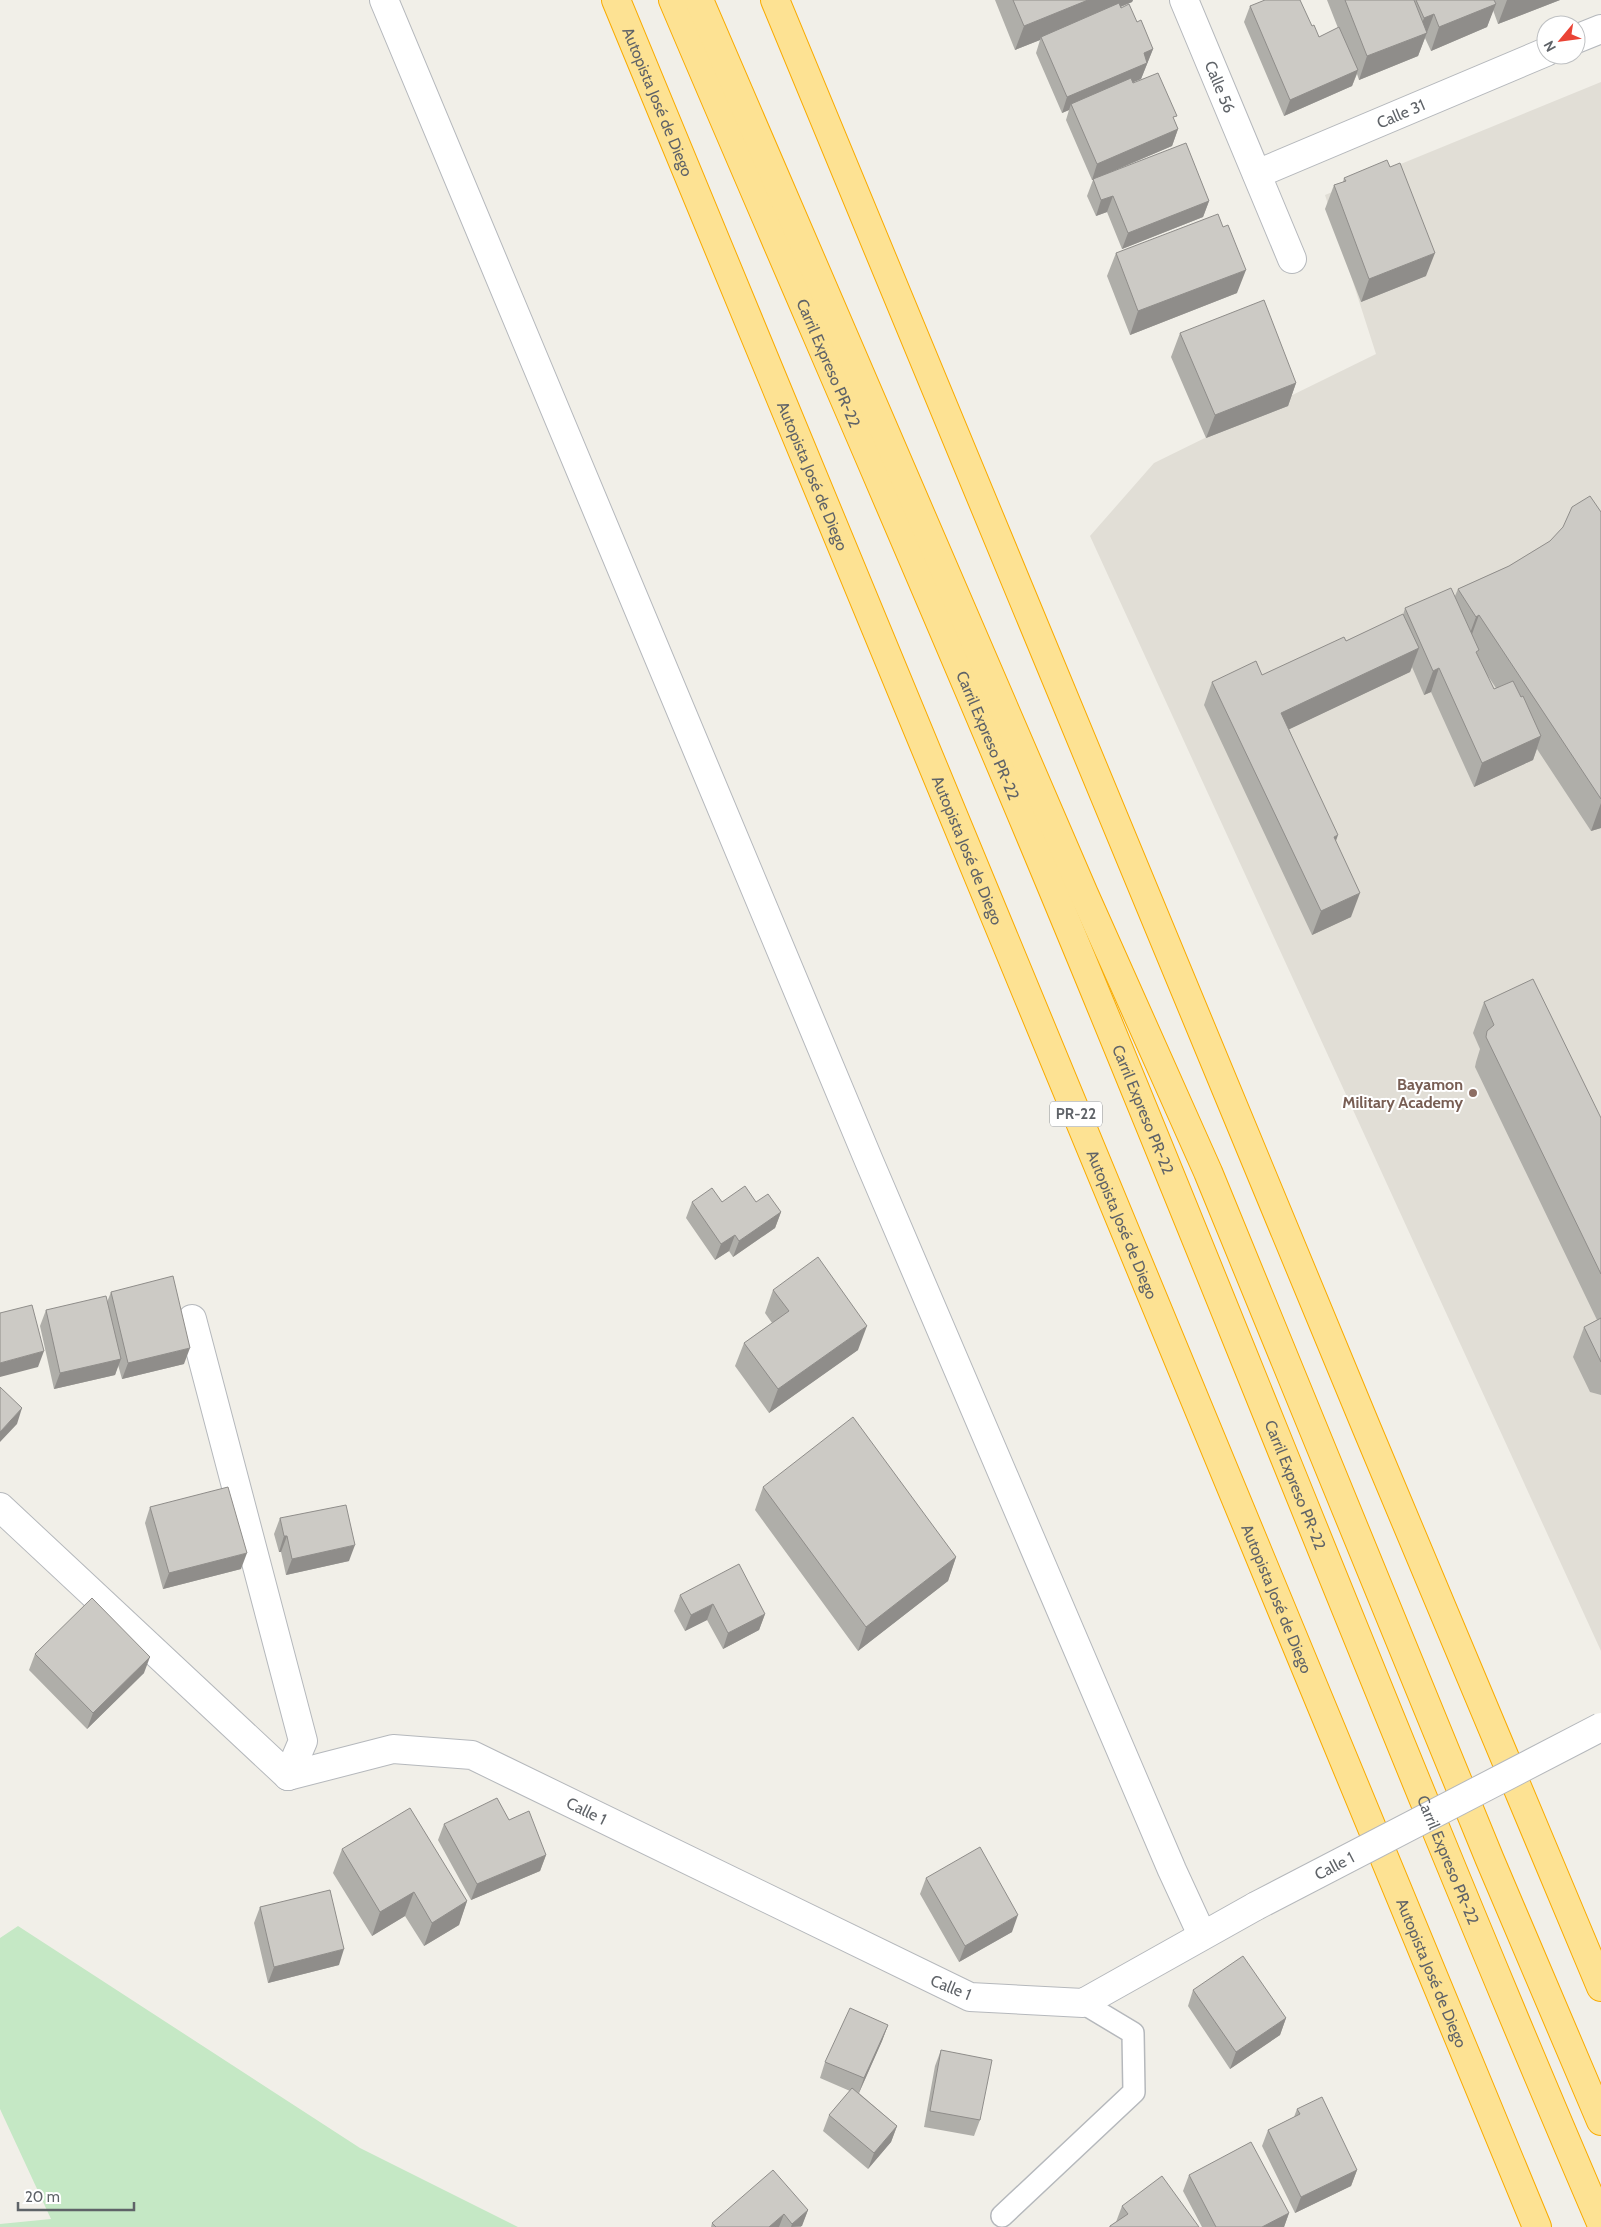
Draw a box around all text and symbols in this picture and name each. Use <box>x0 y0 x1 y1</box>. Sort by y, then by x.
north arrow <box>1536 15 1586 65</box>
street label: Autopista José de Diego <box>618 24 697 179</box>
text: N <box>1539 38 1560 55</box>
street label: Calle 56 <box>1200 58 1239 116</box>
street label: Calle 31 <box>1374 95 1428 132</box>
street label: Carril Expreso PR-22 <box>792 296 864 430</box>
street label: Autopista José de Diego <box>773 399 852 554</box>
street label: Carril Expreso PR-22 <box>952 668 1023 803</box>
street label: Autopista José de Diego <box>928 773 1006 928</box>
street label: Carril Expreso PR-22 <box>1108 1042 1178 1177</box>
place label: Bayamon Military Academy <box>1342 1075 1463 1112</box>
marker: Bayamon Military Academy <box>1467 1087 1479 1099</box>
road number: PR-22 <box>1050 1102 1102 1126</box>
street label: Autopista José de Diego <box>1083 1147 1161 1302</box>
street label: Carril Expreso PR-22 <box>1261 1417 1330 1552</box>
street label: Autopista José de Diego <box>1237 1522 1316 1676</box>
street label: Carril Expreso PR-22 <box>1413 1792 1483 1927</box>
street label: Calle 1 <box>563 1793 609 1829</box>
street label: Calle 1 <box>1311 1848 1357 1884</box>
street label: Autopista José de Diego <box>1392 1896 1471 2051</box>
street label: Calle 1 <box>928 1971 974 2004</box>
scale bar <box>18 2180 134 2212</box>
text: 20 m <box>25 2188 60 2206</box>

